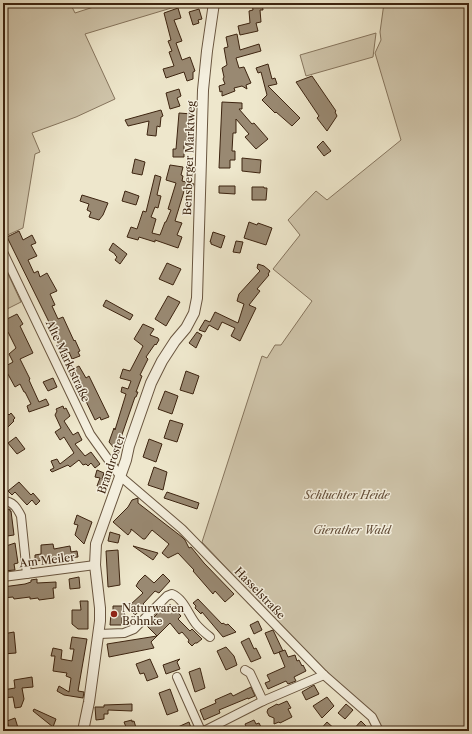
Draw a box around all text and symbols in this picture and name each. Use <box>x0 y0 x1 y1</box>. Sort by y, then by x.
street label: Bensberger Marktweg <box>180 100 198 216</box>
street label: Alte Marktstraße <box>42 317 93 404</box>
street label: Brandroster <box>94 432 128 496</box>
park label: Schluchter Heide <box>303 488 390 502</box>
park label: Gierather Wald <box>313 523 392 537</box>
street label: Am Meiler <box>17 550 76 570</box>
street label: Hasselstraße <box>232 564 288 622</box>
place label: Naturwaren Böhnke <box>122 601 184 628</box>
marker: Naturwaren Böhnke <box>109 609 119 619</box>

